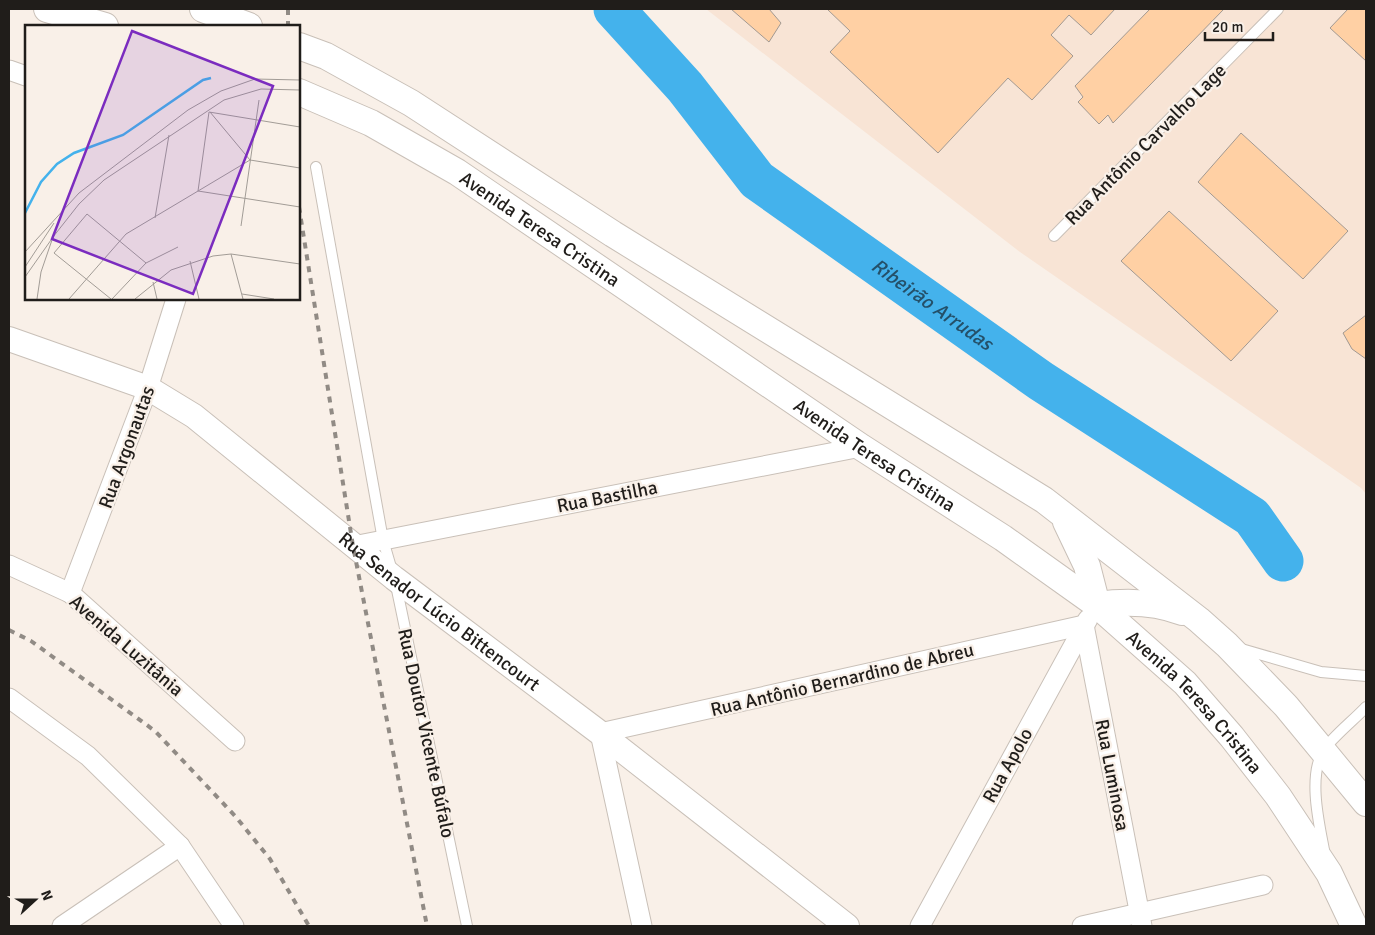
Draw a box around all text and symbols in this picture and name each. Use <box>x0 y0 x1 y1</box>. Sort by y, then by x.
scale bar <box>1205 10 1272 42</box>
text: 20 m <box>1212 18 1243 36</box>
inset map <box>25 25 300 300</box>
street label: Rua Antônio Carvalho Lage <box>1060 59 1232 231</box>
street label: Avenida Teresa Cristina <box>455 166 624 292</box>
water label: Ribeirão Arrudas <box>867 253 1000 357</box>
street label: Rua Argonautas <box>94 383 160 512</box>
street label: Avenida Teresa Cristina <box>789 394 960 517</box>
street label: Rua Bastilha <box>555 475 660 519</box>
street label: Rua Senador Lúcio Bittencourt <box>334 527 545 697</box>
street label: Avenida Luzitânia <box>64 590 188 702</box>
street label: Rua Doutor Vicente Búfalo <box>392 626 460 840</box>
street label: Avenida Teresa Cristina <box>1121 626 1267 779</box>
street label: Rua Antônio Bernardino de Abreu <box>708 638 976 722</box>
street label: Rua Luminosa <box>1089 717 1135 833</box>
street label: Rua Apolo <box>977 724 1038 807</box>
north arrow <box>10 875 60 925</box>
text: N <box>37 888 56 903</box>

